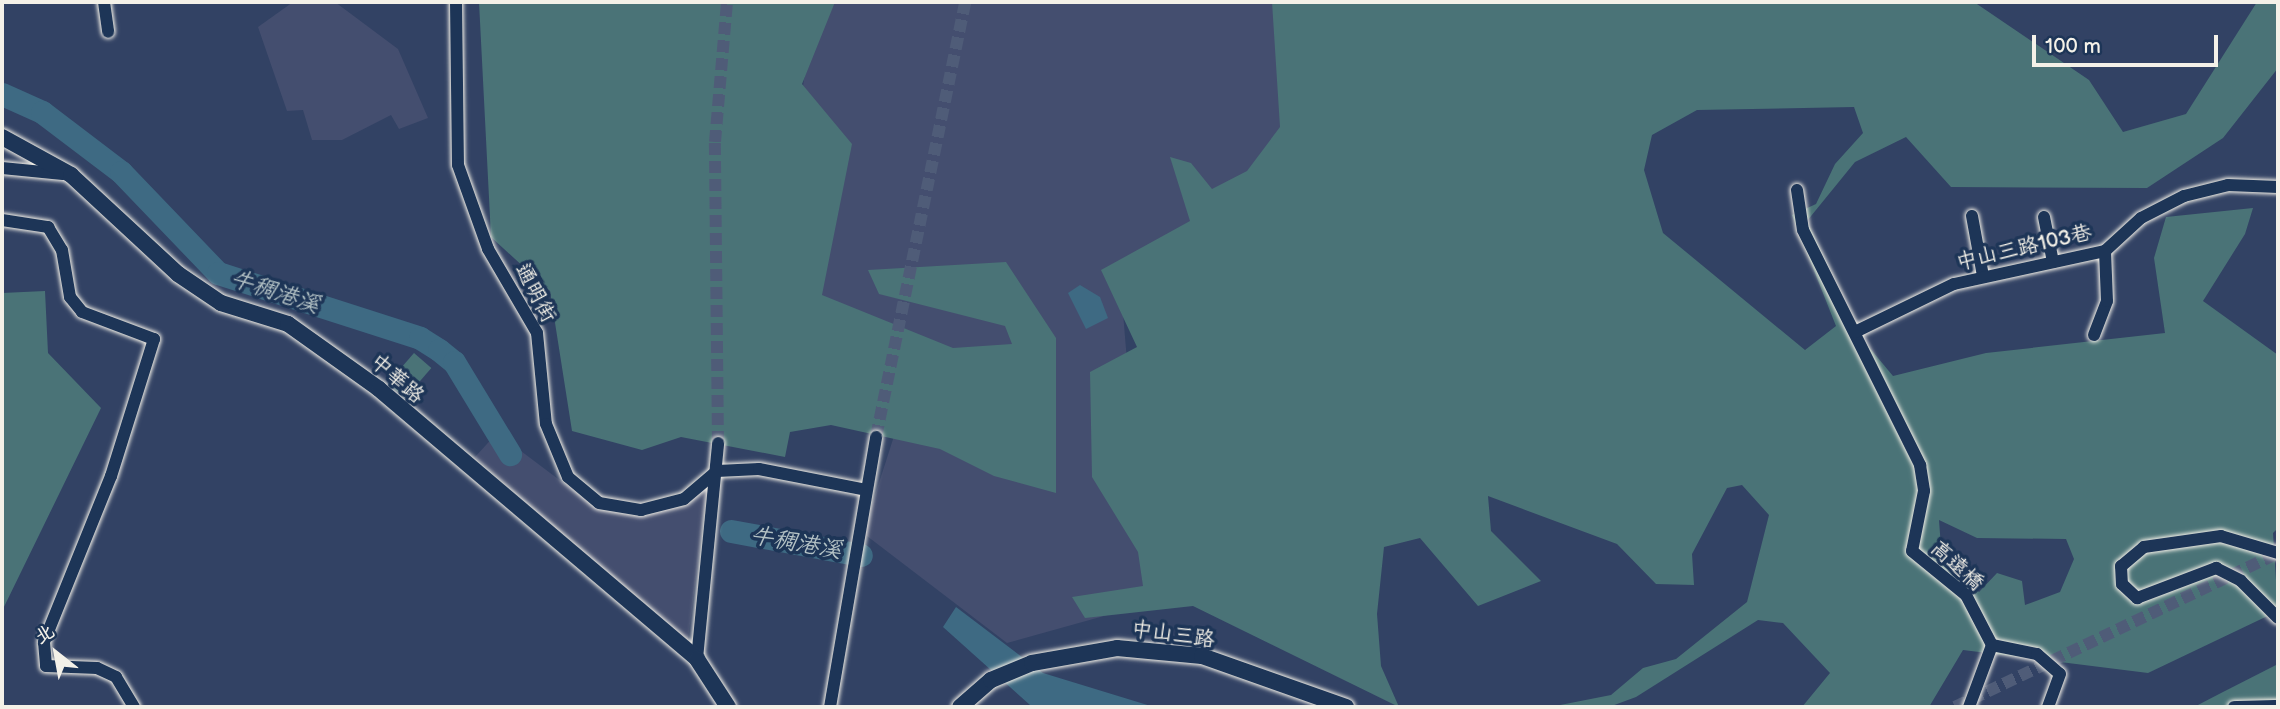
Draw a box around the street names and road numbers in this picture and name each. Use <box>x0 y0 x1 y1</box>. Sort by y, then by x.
street label: 中山三路103巷 <box>1954 220 2094 276</box>
street label: 通明街 <box>509 259 561 327</box>
street label: 中華路 <box>365 349 429 409</box>
street label: 高遠橋 <box>1925 536 1989 596</box>
street label: 中山三路 <box>1130 617 1216 653</box>

